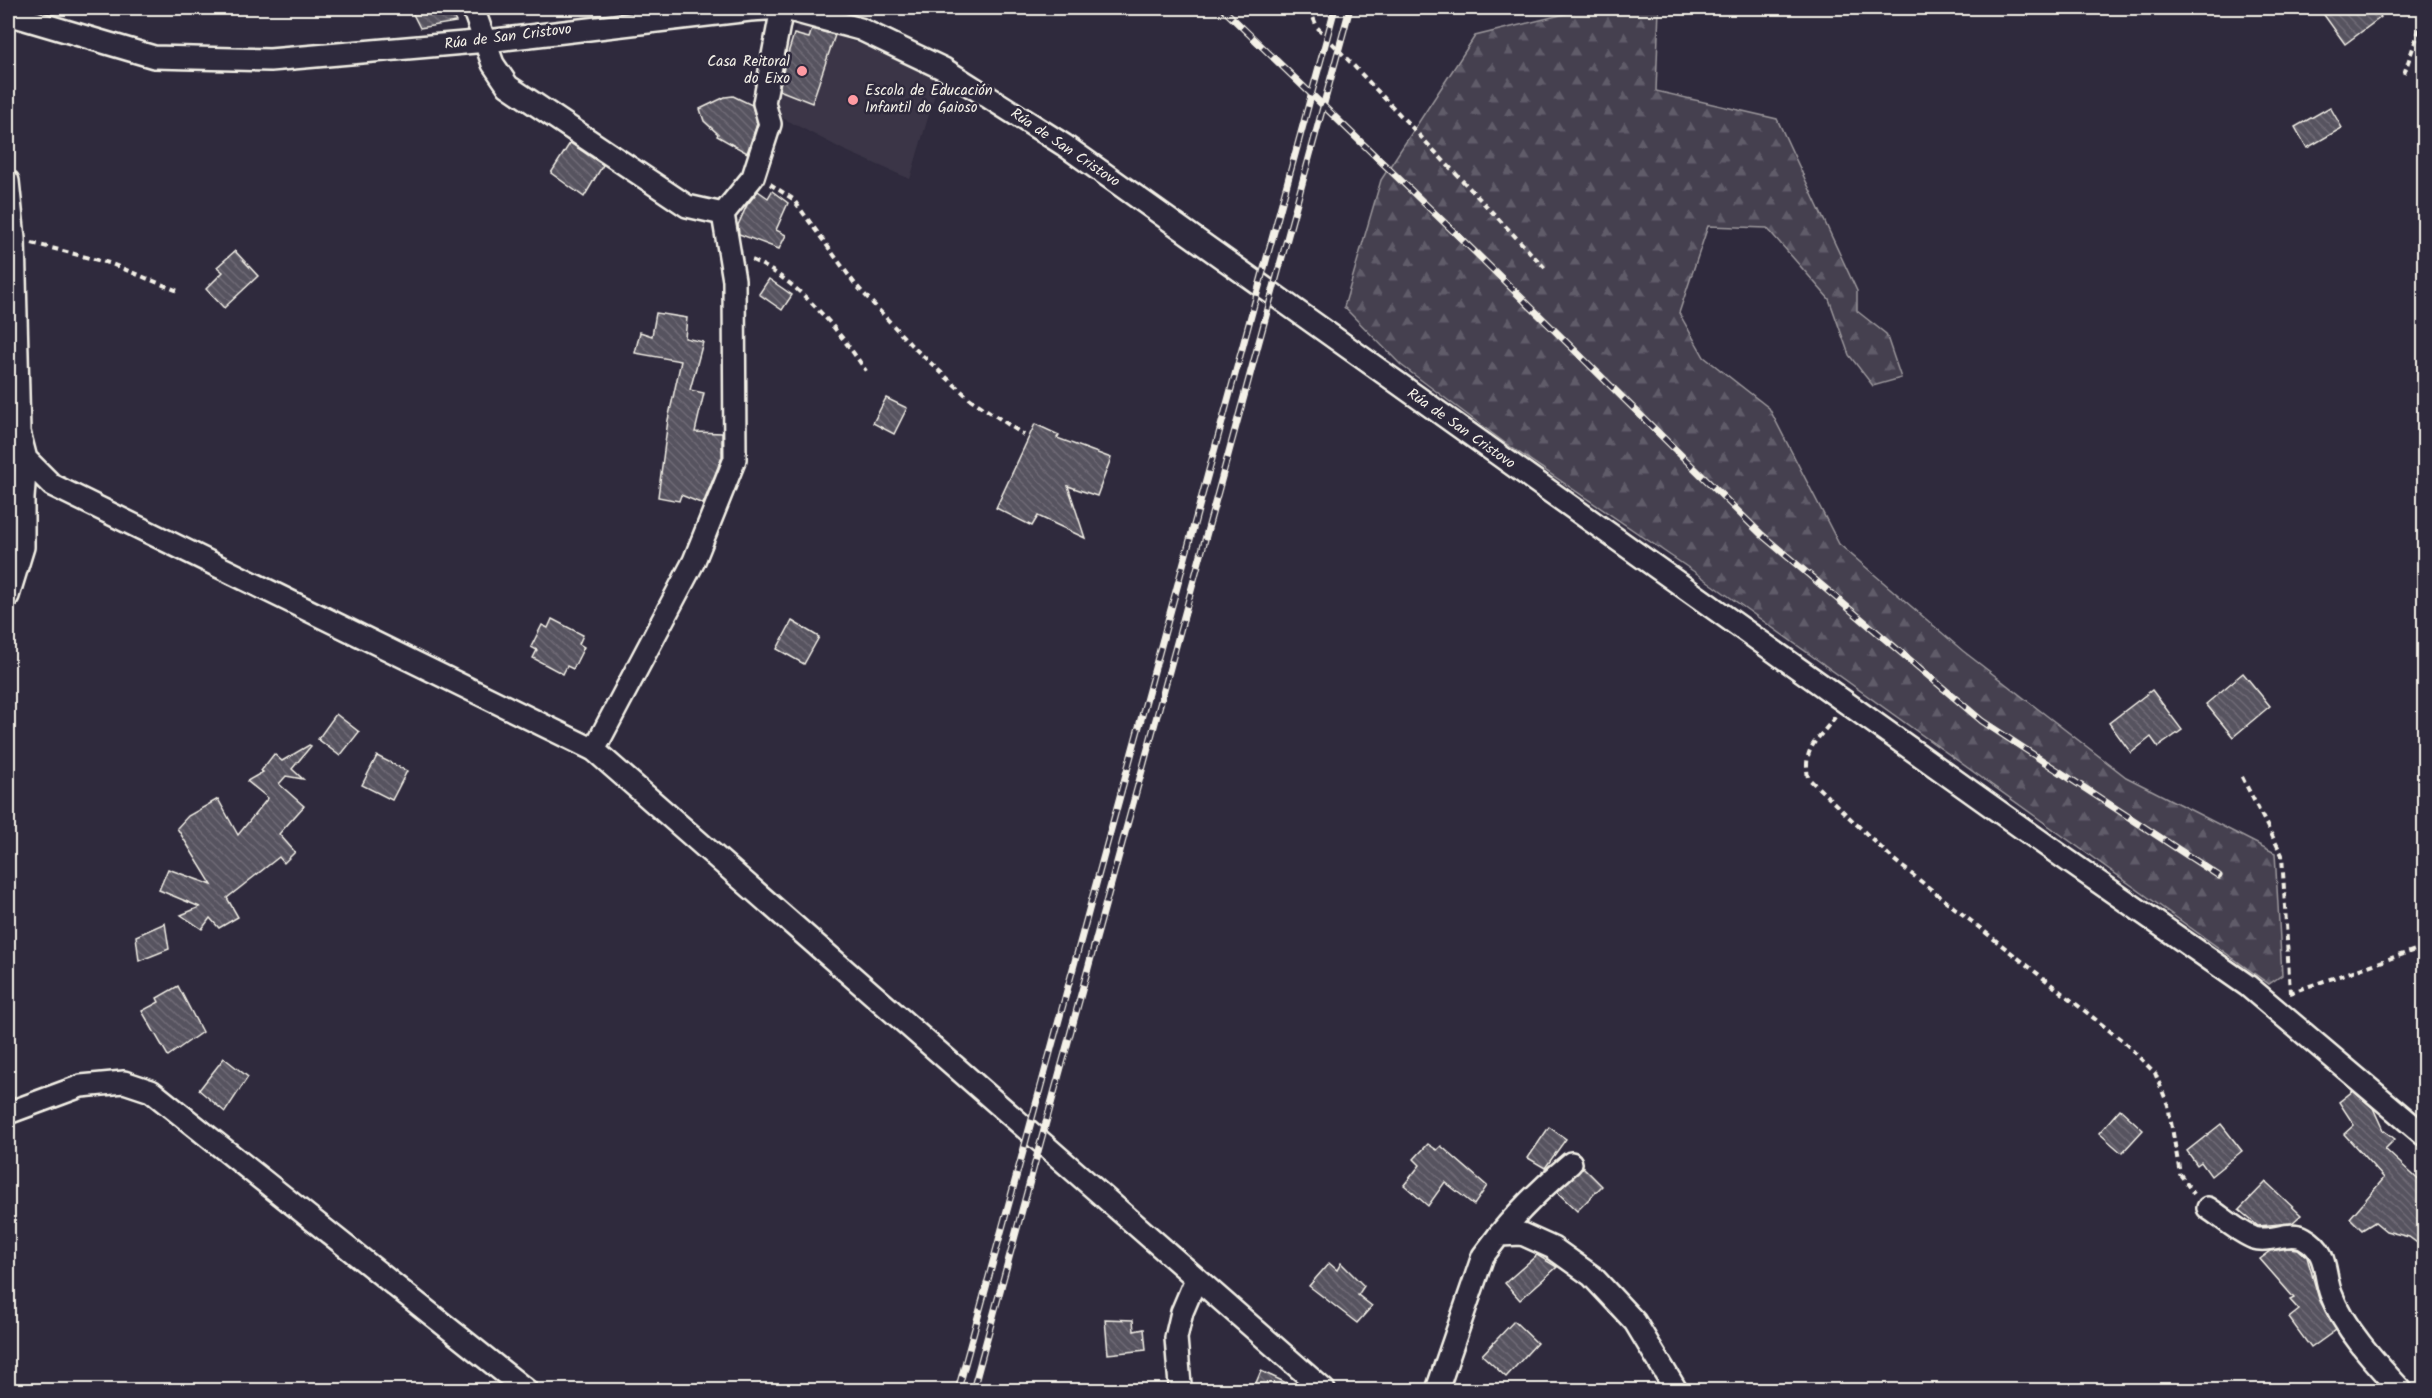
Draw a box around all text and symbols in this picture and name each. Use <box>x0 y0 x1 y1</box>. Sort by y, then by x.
street label: Rúa de San Cristovo <box>443 17 573 57</box>
place label: Casa Reitoral do Eixo <box>707 50 790 91</box>
marker: Casa Reitoral do Eixo <box>795 64 809 78</box>
place label: Escola de Educación Infantil do Gaioso <box>865 79 993 120</box>
marker: Escola de Educación Infantil do Gaioso <box>846 93 860 107</box>
street label: Rúa de San Cristovo <box>1005 102 1125 194</box>
street label: Rúa de San Cristovo <box>1402 382 1520 476</box>

